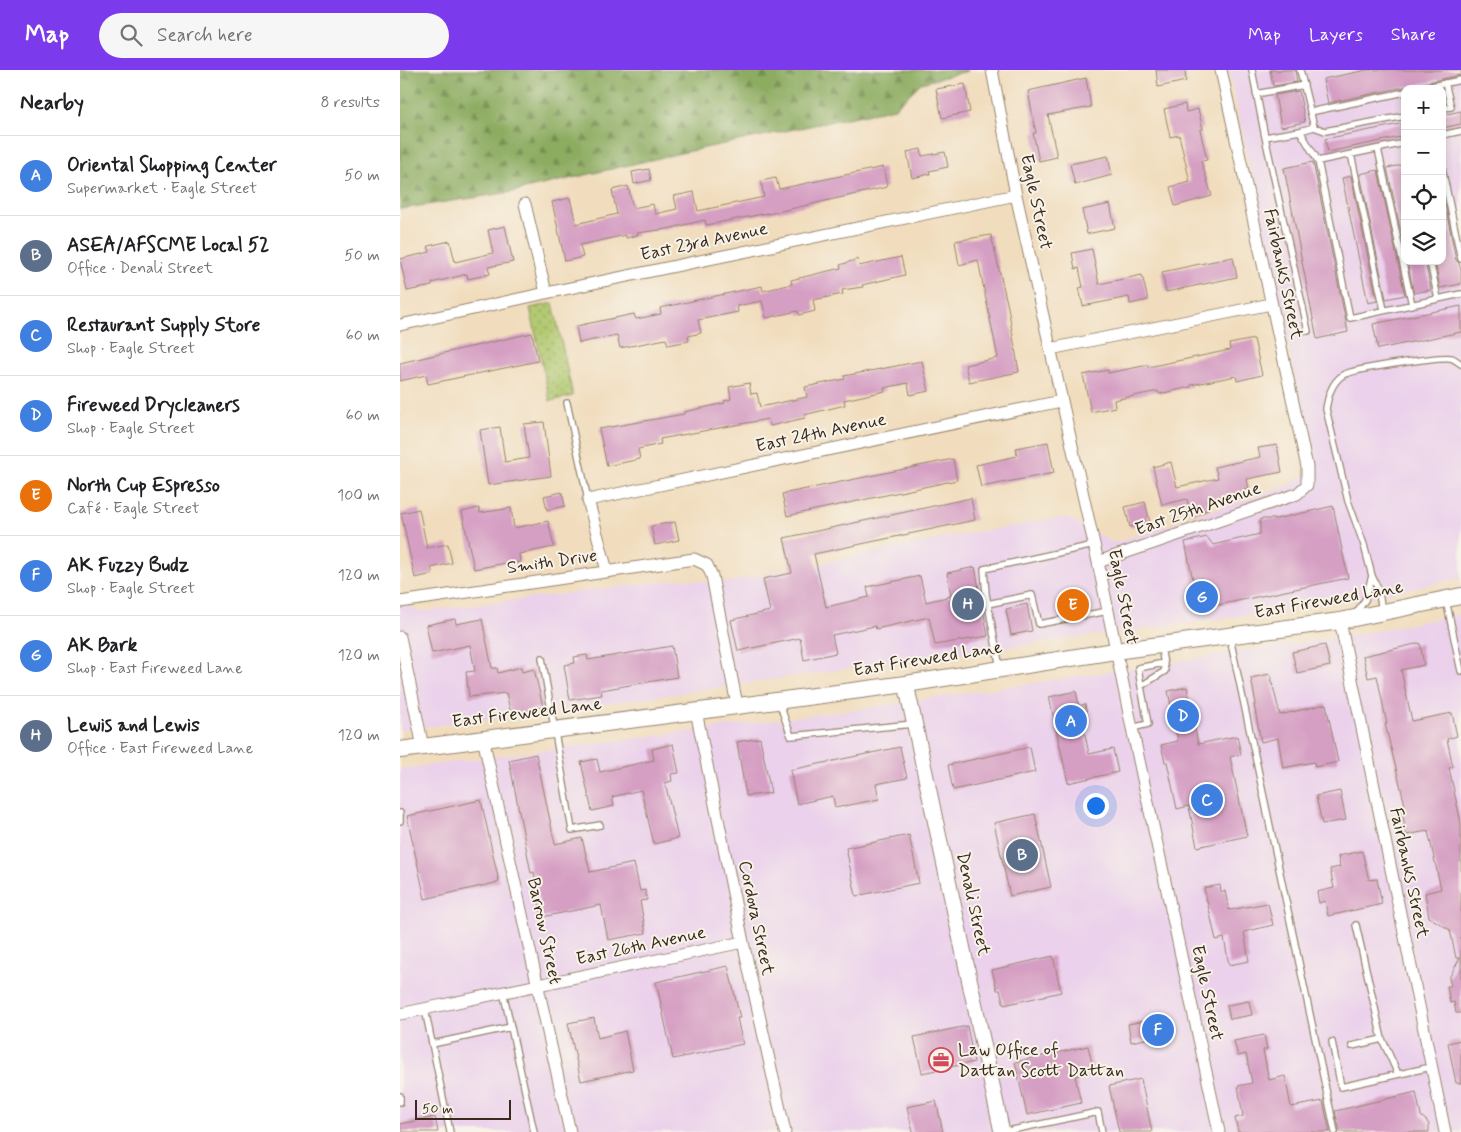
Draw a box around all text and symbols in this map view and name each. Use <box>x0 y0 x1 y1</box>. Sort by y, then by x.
search box <box>99 13 449 58</box>
text: Map <box>25 20 69 51</box>
icon: search <box>117 21 145 49</box>
text: Search here <box>157 23 253 48</box>
text: Map <box>1248 23 1281 47</box>
text: Layers <box>1309 23 1363 47</box>
text: Share <box>1391 23 1436 47</box>
map controls <box>1401 85 1446 265</box>
button: + <box>1401 85 1446 130</box>
text: Nearby <box>20 89 84 117</box>
text: 8 results <box>320 92 380 113</box>
button: − <box>1401 130 1446 175</box>
street label: Eagle Street <box>1014 152 1058 252</box>
text: Oriental Shopping Center <box>67 153 277 178</box>
text: A <box>31 165 41 186</box>
text: 50 m <box>344 165 380 186</box>
button: locate <box>1401 175 1446 220</box>
text: Supermarket · Eagle Street <box>67 178 257 199</box>
street label: Fairbanks Street <box>1257 206 1309 342</box>
street label: East 23rd Avenue <box>638 217 770 267</box>
button: layers <box>1401 220 1446 265</box>
text: ASEA/AFSCME Local 52 <box>67 233 269 258</box>
text: B <box>31 245 41 266</box>
text: 50 m <box>344 245 380 266</box>
text: Office · Denali Street <box>67 258 213 279</box>
text: Restaurant Supply Store <box>67 313 260 338</box>
text: C <box>30 325 42 346</box>
text: 60 m <box>346 325 380 346</box>
text: Shop · Eagle Street <box>67 338 195 359</box>
text: Fireweed Drycleaners <box>67 393 240 418</box>
text: D <box>30 405 42 426</box>
text: 60 m <box>346 405 380 426</box>
street label: East 24th Avenue <box>754 407 889 459</box>
text: Shop · Eagle Street <box>67 418 195 439</box>
text: North Cup Espresso <box>67 473 220 498</box>
street label: East 25th Avenue <box>1132 476 1264 542</box>
text: E <box>31 485 41 506</box>
text: 100 m <box>337 485 380 506</box>
text: Café · Eagle Street <box>67 498 200 519</box>
street label: Smith Drive <box>505 544 599 580</box>
street label: Eagle Street <box>1102 547 1144 647</box>
text: AK Fuzzy Budz <box>67 553 189 578</box>
text: F <box>32 565 40 586</box>
text: 120 m <box>338 565 380 586</box>
street label: East Fireweed Lane <box>1253 575 1405 625</box>
text: Shop · Eagle Street <box>67 578 195 599</box>
pin: G <box>1186 578 1218 616</box>
pin: H <box>952 585 984 623</box>
pin: E <box>1057 586 1089 624</box>
text: AK Bark <box>67 633 137 658</box>
street label: East Fireweed Lane <box>852 635 1004 683</box>
text: G <box>31 645 41 666</box>
text: 120 m <box>338 645 380 666</box>
text: Shop · East Fireweed Lane <box>67 658 243 679</box>
street label: East Fireweed Lane <box>451 692 603 734</box>
pin: D <box>1167 697 1199 735</box>
pin: A <box>1055 702 1087 740</box>
text: Lewis and Lewis <box>67 713 200 738</box>
text: H <box>31 725 41 746</box>
text: 120 m <box>338 725 380 746</box>
text: Office · East Fireweed Lane <box>67 738 253 759</box>
pin: C <box>1191 781 1223 819</box>
your location <box>1083 793 1109 819</box>
street label: Fairbanks Street <box>1383 805 1435 941</box>
pin: B <box>1006 836 1038 874</box>
street label: Denali Street <box>950 850 996 959</box>
street label: Cordova Street <box>732 858 780 978</box>
street label: Barrow Street <box>521 876 567 987</box>
street label: East 26th Avenue <box>574 921 708 971</box>
street label: Eagle Street <box>1185 943 1229 1043</box>
pin: F <box>1142 1011 1174 1049</box>
place label: Law Office of Dattan Scott Dattan <box>958 1038 1124 1083</box>
office icon: Law Office of Dattan Scott Dattan <box>928 1047 954 1073</box>
scale bar <box>415 1097 511 1120</box>
text: 50 m <box>422 1100 453 1118</box>

